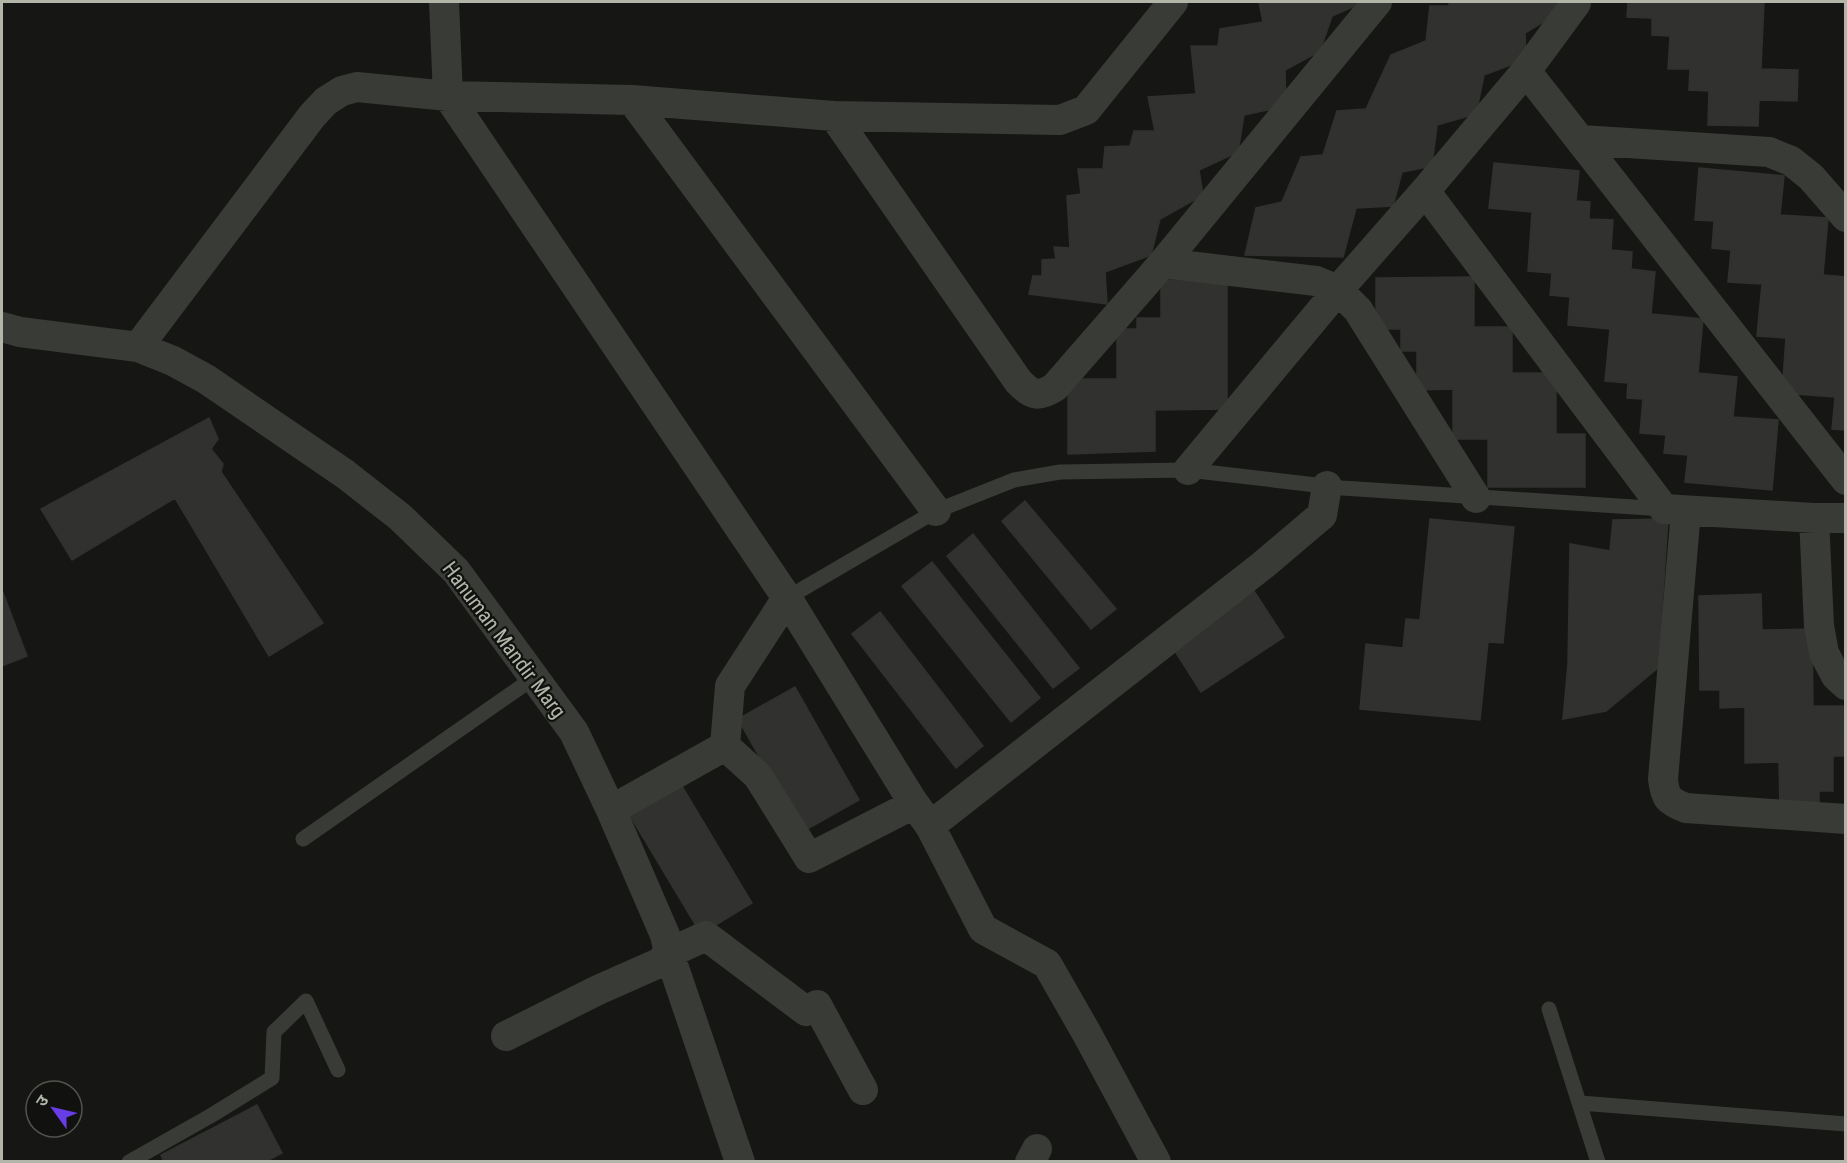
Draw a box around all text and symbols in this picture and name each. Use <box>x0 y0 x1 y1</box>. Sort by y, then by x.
street label: Hanuman Mandir Marg <box>437 557 571 723</box>
north arrow <box>24 1079 84 1139</box>
text: उ <box>31 1091 53 1110</box>

